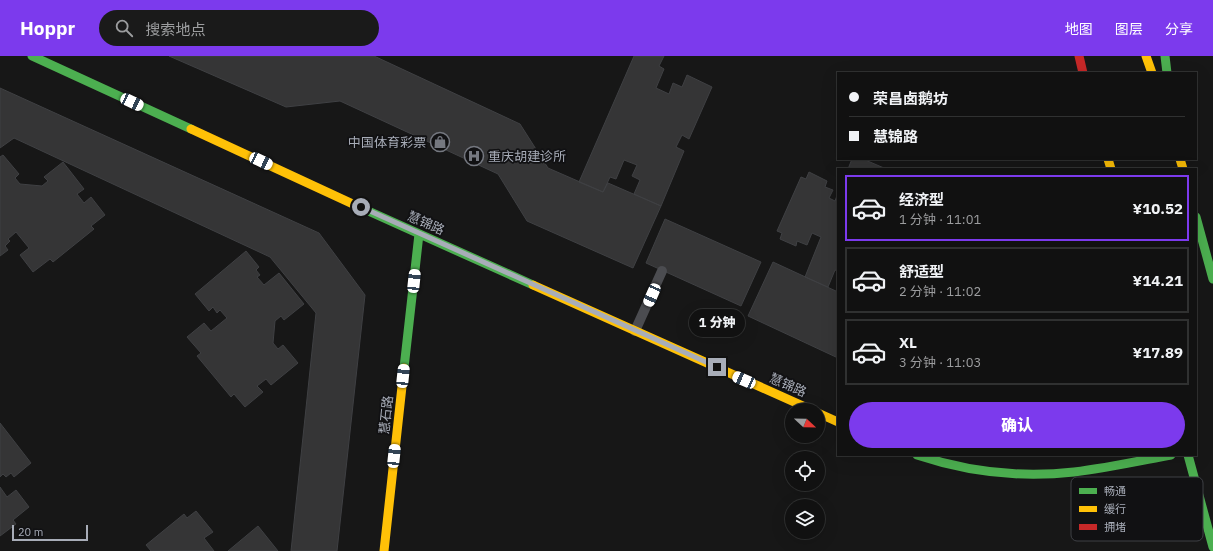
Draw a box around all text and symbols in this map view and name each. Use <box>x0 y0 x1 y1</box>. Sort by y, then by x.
search box <box>99 10 379 46</box>
text: Hoppr <box>20 16 75 40</box>
icon: search <box>113 17 135 39</box>
text: 搜索地点 <box>145 20 205 39</box>
text: 地图 <box>1065 20 1093 38</box>
text: 图层 <box>1115 20 1143 38</box>
text: 分享 <box>1165 20 1193 38</box>
text: 荣昌卤鹅坊 <box>873 89 948 108</box>
car <box>119 91 145 113</box>
text: 慧锦路 <box>873 127 918 146</box>
shop icon: 中国体育彩票 <box>429 131 451 153</box>
place label: 中国体育彩票 <box>348 134 426 151</box>
hospital icon: 重庆胡建诊所 <box>463 145 485 167</box>
place label: 重庆胡建诊所 <box>488 148 566 165</box>
car <box>248 150 274 172</box>
icon: car <box>851 190 887 226</box>
text: 经济型 <box>899 190 944 209</box>
route start <box>352 198 370 216</box>
text: ¥10.52 <box>1133 199 1183 218</box>
street label: 慧锦路 <box>405 207 447 239</box>
text: 1 分钟 · 11:01 <box>899 211 981 228</box>
icon: car <box>851 262 887 298</box>
text: 舒适型 <box>899 262 944 281</box>
car <box>407 268 421 294</box>
text: ¥14.21 <box>1133 271 1183 290</box>
car <box>642 282 662 308</box>
text: 2 分钟 · 11:02 <box>899 283 981 300</box>
callout: 1 分钟 <box>689 309 745 337</box>
text: 1 分钟 <box>699 314 735 331</box>
text: XL <box>899 333 917 352</box>
icon: car <box>851 334 887 370</box>
text: ¥17.89 <box>1133 343 1183 362</box>
text: 3 分钟 · 11:03 <box>899 354 981 371</box>
route end <box>708 358 726 376</box>
car <box>396 363 410 389</box>
street label: 慧锦路 <box>767 369 809 401</box>
car <box>731 370 757 390</box>
street label: 慧石路 <box>376 395 396 435</box>
button: 确认 <box>849 402 1185 448</box>
north arrow <box>785 403 825 443</box>
map controls <box>785 403 825 539</box>
car <box>387 443 401 469</box>
button: locate <box>785 451 825 491</box>
legend <box>1071 477 1203 541</box>
text: 畅通 <box>1104 484 1126 498</box>
button: layers <box>785 499 825 539</box>
text: 缓行 <box>1104 502 1126 516</box>
text: 拥堵 <box>1104 520 1126 534</box>
scale bar <box>12 523 88 542</box>
text: 20 m <box>18 525 43 539</box>

